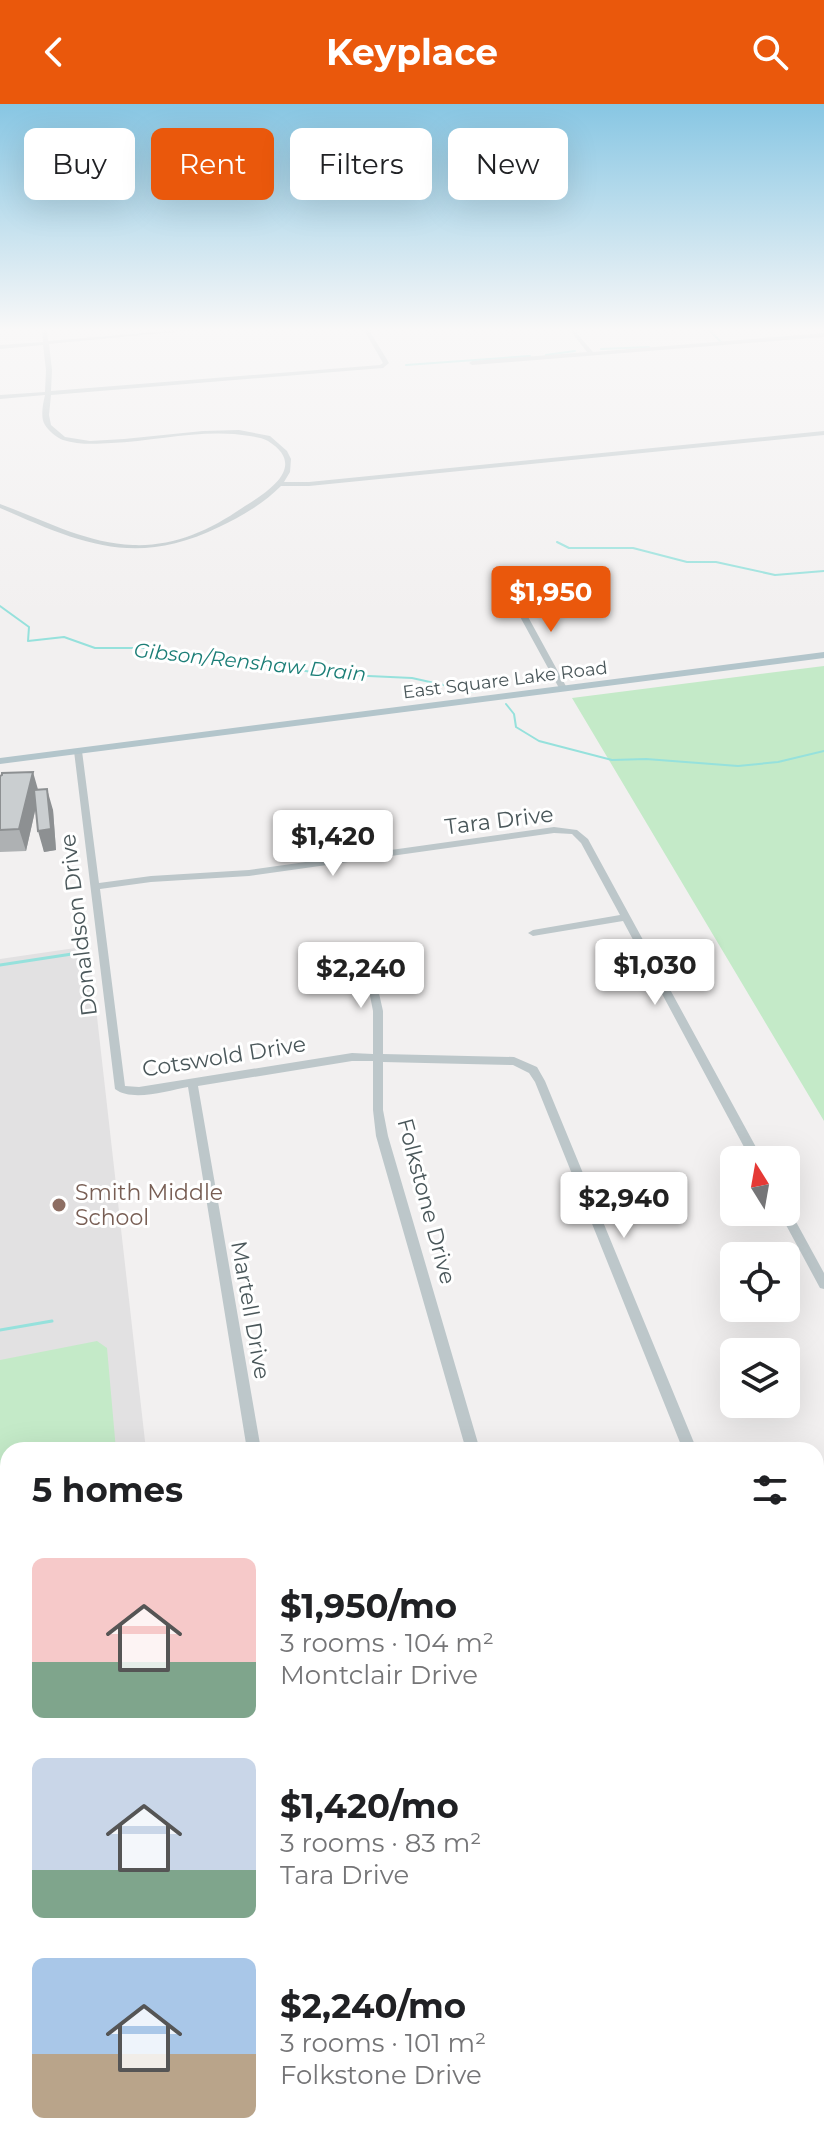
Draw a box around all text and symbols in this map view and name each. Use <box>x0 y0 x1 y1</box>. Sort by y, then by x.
icon: back <box>32 30 76 74</box>
text: Keyplace <box>326 30 498 74</box>
icon: search <box>748 30 792 74</box>
chip: Buy <box>24 128 135 200</box>
chip: Rent <box>151 128 274 200</box>
chip: Filters <box>290 128 432 200</box>
chip: New <box>448 128 568 200</box>
pin: $1,950 <box>486 566 616 634</box>
text: $1,950 <box>509 576 593 608</box>
water label: Gibson/Renshaw Drain <box>133 638 367 686</box>
street label: East Square Lake Road <box>401 657 609 703</box>
street label: Tara Drive <box>443 800 555 841</box>
pin: $1,420 <box>268 810 398 878</box>
text: $1,420 <box>291 820 375 852</box>
street label: Donaldson Drive <box>54 832 103 1018</box>
pin: $1,030 <box>590 939 720 1007</box>
pin: $2,240 <box>296 942 426 1010</box>
text: $1,030 <box>613 949 697 981</box>
text: $2,240 <box>316 952 406 984</box>
street label: Cotswold Drive <box>140 1030 308 1083</box>
street label: Folkstone Drive <box>391 1115 462 1287</box>
north arrow <box>720 1146 800 1226</box>
map controls <box>720 1146 800 1418</box>
pin: $2,940 <box>559 1172 689 1240</box>
place label: Smith Middle School <box>75 1179 223 1231</box>
text: $2,940 <box>578 1182 670 1214</box>
marker: Smith Middle School <box>50 1196 68 1214</box>
street label: Martell Drive <box>225 1239 276 1381</box>
button: locate <box>720 1242 800 1322</box>
button: layers <box>720 1338 800 1418</box>
icon: filters <box>748 1468 792 1512</box>
text: 5 homes <box>32 1469 183 1511</box>
text: $1,950/mo <box>280 1585 457 1627</box>
icon: home <box>96 1590 192 1686</box>
text: 3 rooms · 104 m² <box>280 1627 494 1659</box>
text: Montclair Drive <box>280 1659 478 1691</box>
text: $1,420/mo <box>280 1785 459 1827</box>
icon: home <box>96 1790 192 1886</box>
text: 3 rooms · 83 m² <box>280 1827 481 1859</box>
text: Tara Drive <box>280 1859 409 1891</box>
text: $2,240/mo <box>280 1985 466 2027</box>
icon: home <box>96 1990 192 2086</box>
text: 3 rooms · 101 m² <box>280 2027 486 2059</box>
text: Folkstone Drive <box>280 2059 482 2091</box>

